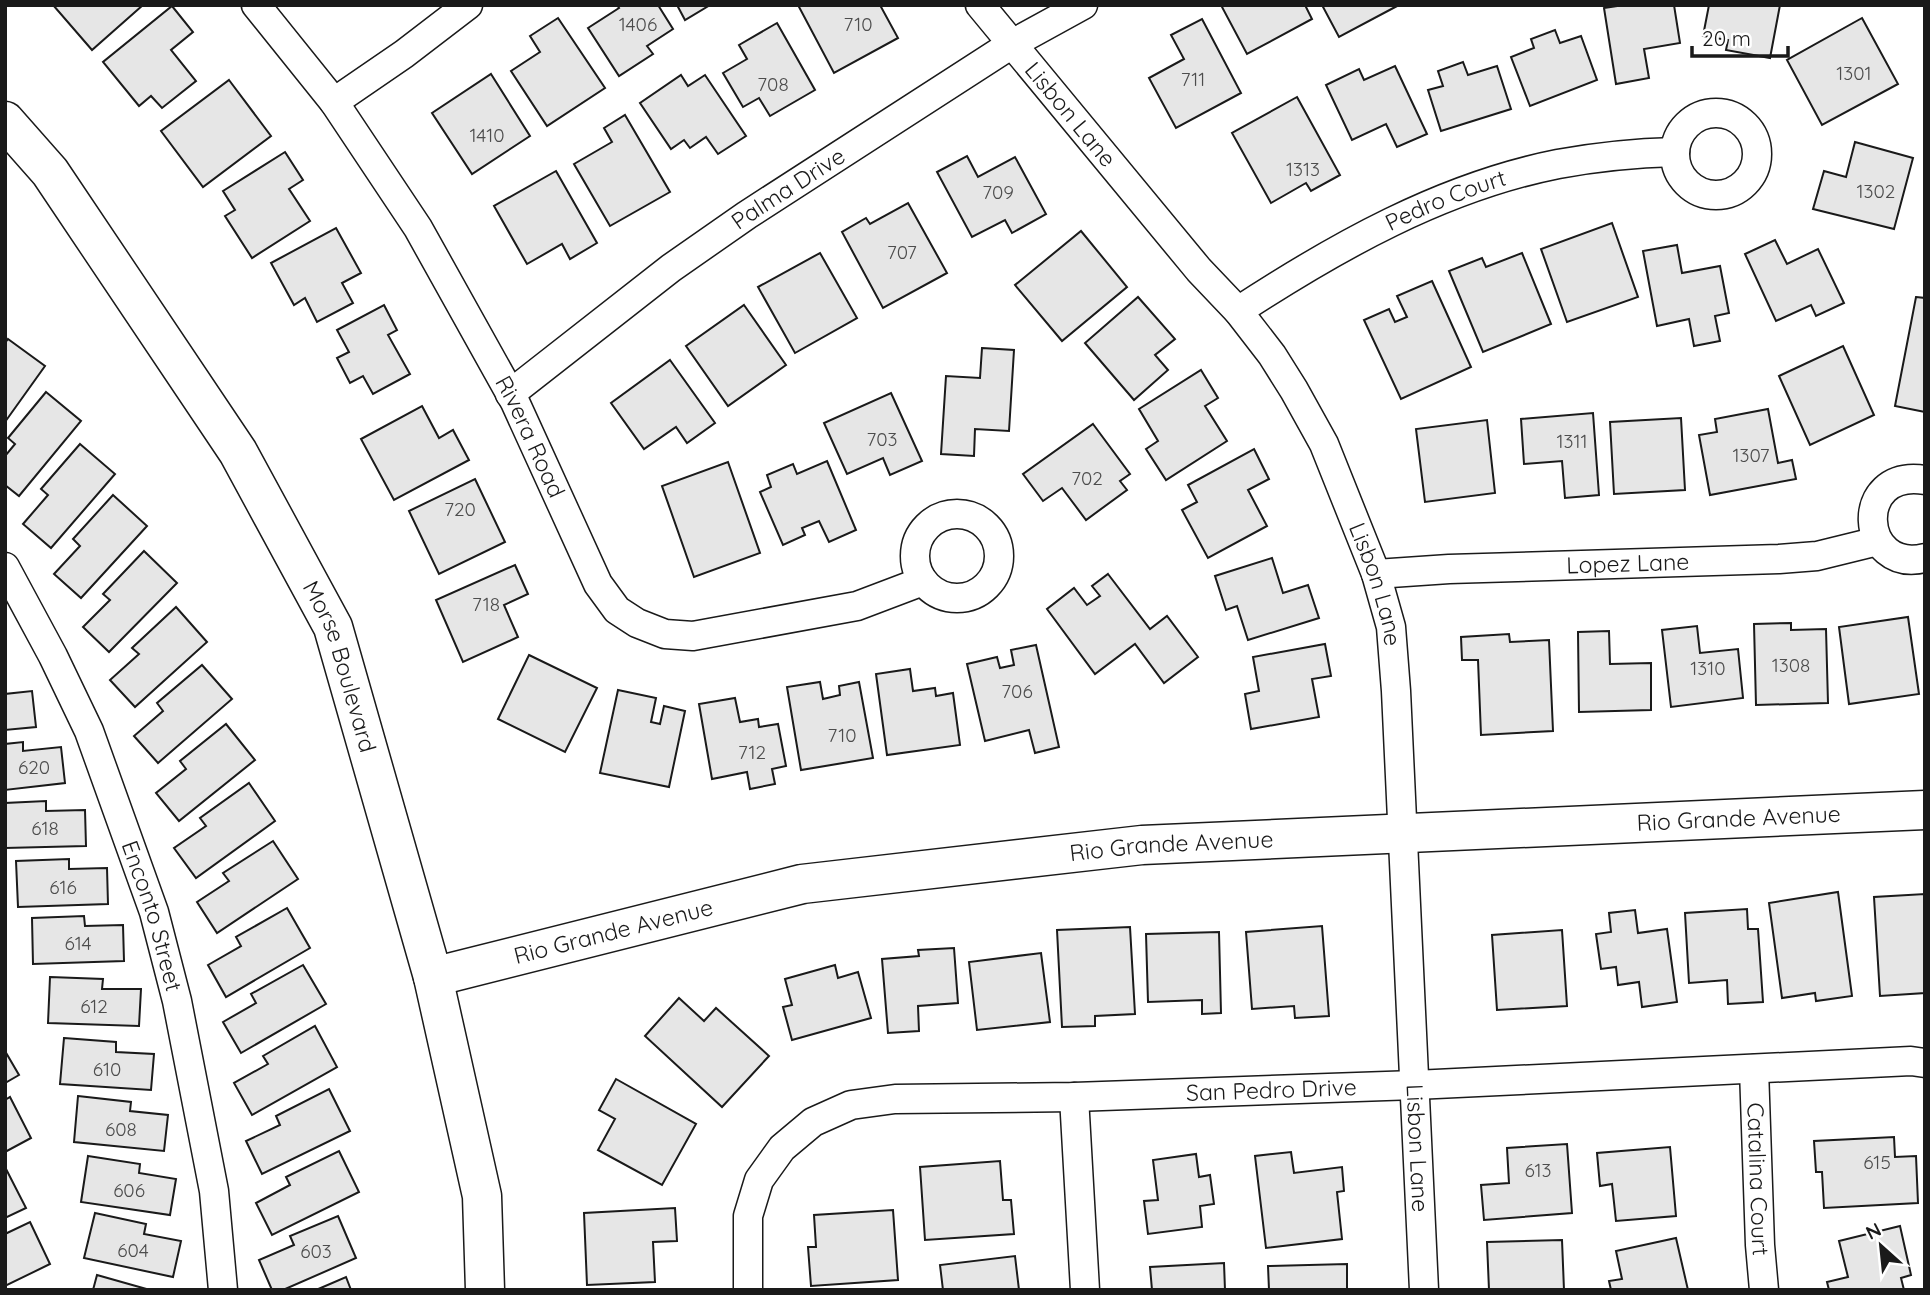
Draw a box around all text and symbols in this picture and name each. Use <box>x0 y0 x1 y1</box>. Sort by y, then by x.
house number: 1406 <box>619 12 657 36</box>
house number: 710 <box>844 12 873 36</box>
scale bar <box>1692 14 1788 58</box>
text: 20 m <box>1702 25 1751 51</box>
street label: Lisbon Lane <box>1019 56 1123 173</box>
house number: 1301 <box>1836 61 1872 85</box>
house number: 711 <box>1181 67 1205 91</box>
house number: 708 <box>757 72 789 96</box>
house number: 1410 <box>470 123 504 147</box>
street label: Palma Drive <box>725 141 850 236</box>
house number: 1313 <box>1286 157 1320 181</box>
street label: Pedro Court <box>1380 163 1509 237</box>
house number: 1302 <box>1857 179 1895 203</box>
house number: 709 <box>982 180 1014 204</box>
house number: 707 <box>887 240 917 264</box>
street label: Rivera Road <box>489 370 572 502</box>
house number: 703 <box>866 427 898 451</box>
house number: 1311 <box>1556 429 1588 453</box>
house number: 1307 <box>1733 443 1770 467</box>
house number: 702 <box>1071 466 1103 490</box>
house number: 720 <box>444 497 476 521</box>
street label: Lisbon Lane <box>1343 518 1407 647</box>
street label: Lopez Lane <box>1566 547 1690 579</box>
street label: Morse Boulevard <box>297 575 383 756</box>
house number: 718 <box>472 592 500 616</box>
house number: 1308 <box>1772 653 1810 677</box>
house number: 1310 <box>1690 656 1726 680</box>
house number: 706 <box>1001 679 1033 703</box>
house number: 710 <box>828 723 857 747</box>
house number: 712 <box>738 740 766 764</box>
house number: 620 <box>18 755 50 779</box>
street label: Rio Grande Avenue <box>1636 799 1841 837</box>
house number: 618 <box>31 816 59 840</box>
street label: Rio Grande Avenue <box>1068 824 1274 867</box>
street label: Enconto Street <box>116 837 189 995</box>
house number: 616 <box>49 875 77 899</box>
street label: Rio Grande Avenue <box>511 892 716 970</box>
house number: 614 <box>65 931 91 955</box>
house number: 612 <box>80 994 108 1018</box>
house number: 610 <box>93 1057 121 1081</box>
street label: San Pedro Drive <box>1185 1072 1357 1107</box>
street label: Lisbon Lane <box>1400 1084 1435 1213</box>
street label: Catalina Court <box>1741 1102 1776 1257</box>
house number: 608 <box>105 1117 137 1141</box>
house number: 615 <box>1863 1150 1891 1174</box>
house number: 613 <box>1524 1158 1552 1182</box>
house number: 606 <box>113 1178 145 1202</box>
north arrow <box>1846 1211 1916 1281</box>
text: N <box>1862 1217 1885 1245</box>
house number: 604 <box>117 1238 149 1262</box>
house number: 603 <box>300 1239 332 1263</box>

